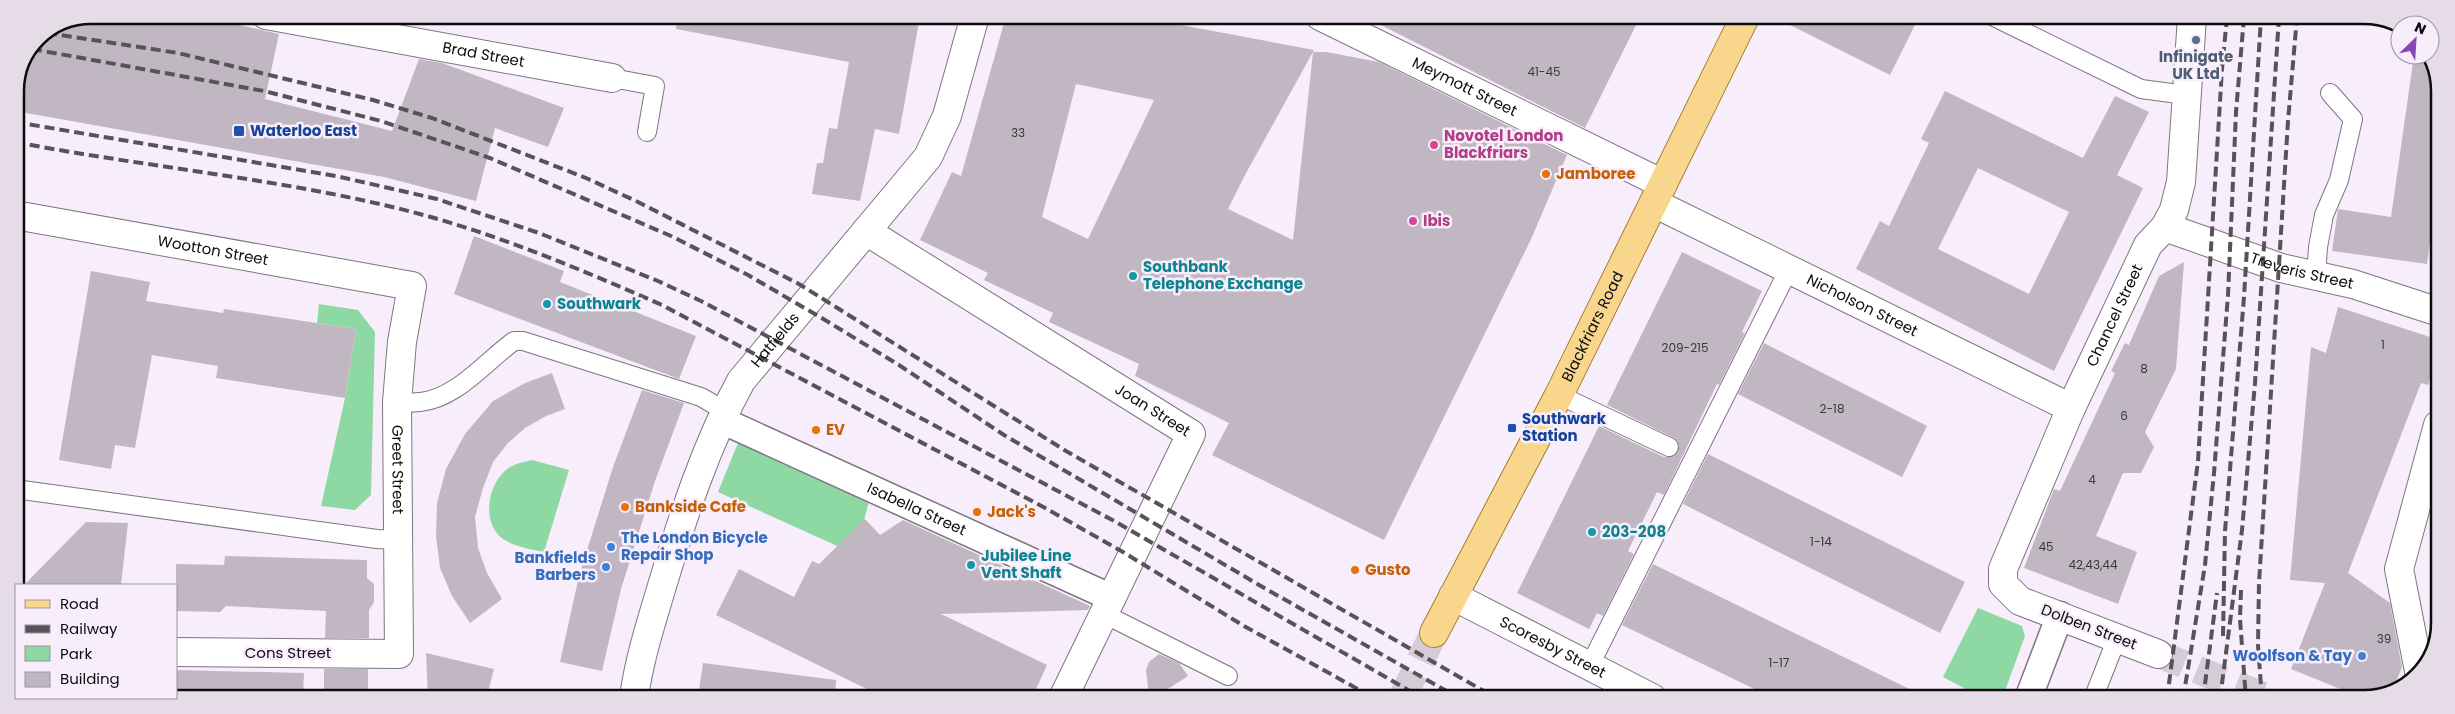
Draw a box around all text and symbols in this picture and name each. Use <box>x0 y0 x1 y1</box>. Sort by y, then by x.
north arrow <box>2390 15 2440 65</box>
text: N <box>2411 17 2429 40</box>
marker: Infinigate UK Ltd <box>2190 34 2202 46</box>
street label: Brad Street <box>441 36 526 72</box>
place label: Infinigate UK Ltd <box>2159 46 2233 84</box>
street label: Meymott Street <box>1409 52 1521 121</box>
house number: 41-45 <box>1527 63 1561 80</box>
place label: Waterloo East <box>250 120 357 141</box>
marker: Waterloo East <box>232 124 246 138</box>
house number: 33 <box>1011 124 1025 141</box>
place label: Novotel London Blackfriars <box>1444 125 1563 163</box>
marker: Novotel London Blackfriars <box>1428 139 1440 151</box>
place label: Jamboree <box>1556 163 1635 184</box>
marker: Jamboree <box>1540 168 1552 180</box>
place label: Ibis <box>1423 210 1450 231</box>
marker: Ibis <box>1407 215 1419 227</box>
street label: Wootton Street <box>156 230 270 270</box>
street label: Treveris Street <box>2247 247 2356 294</box>
place label: Southbank Telephone Exchange <box>1143 256 1303 294</box>
street label: Chancel Street <box>2081 261 2147 370</box>
street label: Blackfriars Road <box>1556 268 1628 385</box>
street label: Nicholson Street <box>1803 269 1922 341</box>
marker: Southbank Telephone Exchange <box>1127 270 1139 282</box>
place label: Southwark <box>557 293 642 314</box>
marker: Southwark <box>541 298 553 310</box>
street label: Hatfields <box>746 308 804 372</box>
house number: 1 <box>2381 336 2385 353</box>
house number: 209-215 <box>1662 339 1708 356</box>
house number: 8 <box>2140 360 2148 377</box>
street label: Joan Street <box>1111 378 1195 441</box>
house number: 2-18 <box>1820 400 1844 417</box>
house number: 6 <box>2120 407 2128 424</box>
place label: Southwark Station <box>1522 408 1607 446</box>
place label: EV <box>826 419 845 440</box>
marker: Southwark Station <box>1506 422 1518 434</box>
marker: EV <box>810 424 822 436</box>
street label: Greet Street <box>387 425 409 514</box>
house number: 4 <box>2088 471 2096 488</box>
street label: Isabella Street <box>864 477 970 540</box>
place label: Bankside Cafe <box>635 496 746 517</box>
marker: Bankside Cafe <box>619 501 631 513</box>
place label: Jack's <box>987 501 1036 522</box>
marker: Jack's <box>971 506 983 518</box>
place label: 203-208 <box>1602 521 1666 542</box>
marker: 203-208 <box>1586 526 1598 538</box>
place label: The London Bicycle Repair Shop <box>621 527 768 565</box>
house number: 1-14 <box>1810 533 1832 550</box>
house number: 45 <box>2038 538 2054 555</box>
marker: The London Bicycle Repair Shop <box>605 541 617 553</box>
place label: Jubilee Line Vent Shaft <box>981 545 1071 583</box>
place label: Bankfields Barbers <box>515 547 596 585</box>
house number: 42,43,44 <box>2069 556 2118 573</box>
marker: Jubilee Line Vent Shaft <box>965 559 977 571</box>
place label: Gusto <box>1365 559 1411 580</box>
marker: Bankfields Barbers <box>600 561 612 573</box>
marker: Gusto <box>1349 564 1361 576</box>
legend <box>15 584 178 699</box>
text: Road <box>60 593 99 614</box>
street label: Dolben Street <box>2038 599 2140 654</box>
street label: Scoresby Street <box>1496 611 1610 683</box>
text: Railway <box>60 618 118 639</box>
house number: 39 <box>2377 630 2391 647</box>
street label: Cons Street <box>245 642 331 663</box>
text: Park <box>60 643 92 664</box>
place label: Woolfson & Tay <box>2232 645 2353 666</box>
marker: Woolfson & Tay <box>2356 650 2368 662</box>
house number: 1-17 <box>1769 654 1790 671</box>
text: Building <box>60 668 120 689</box>

